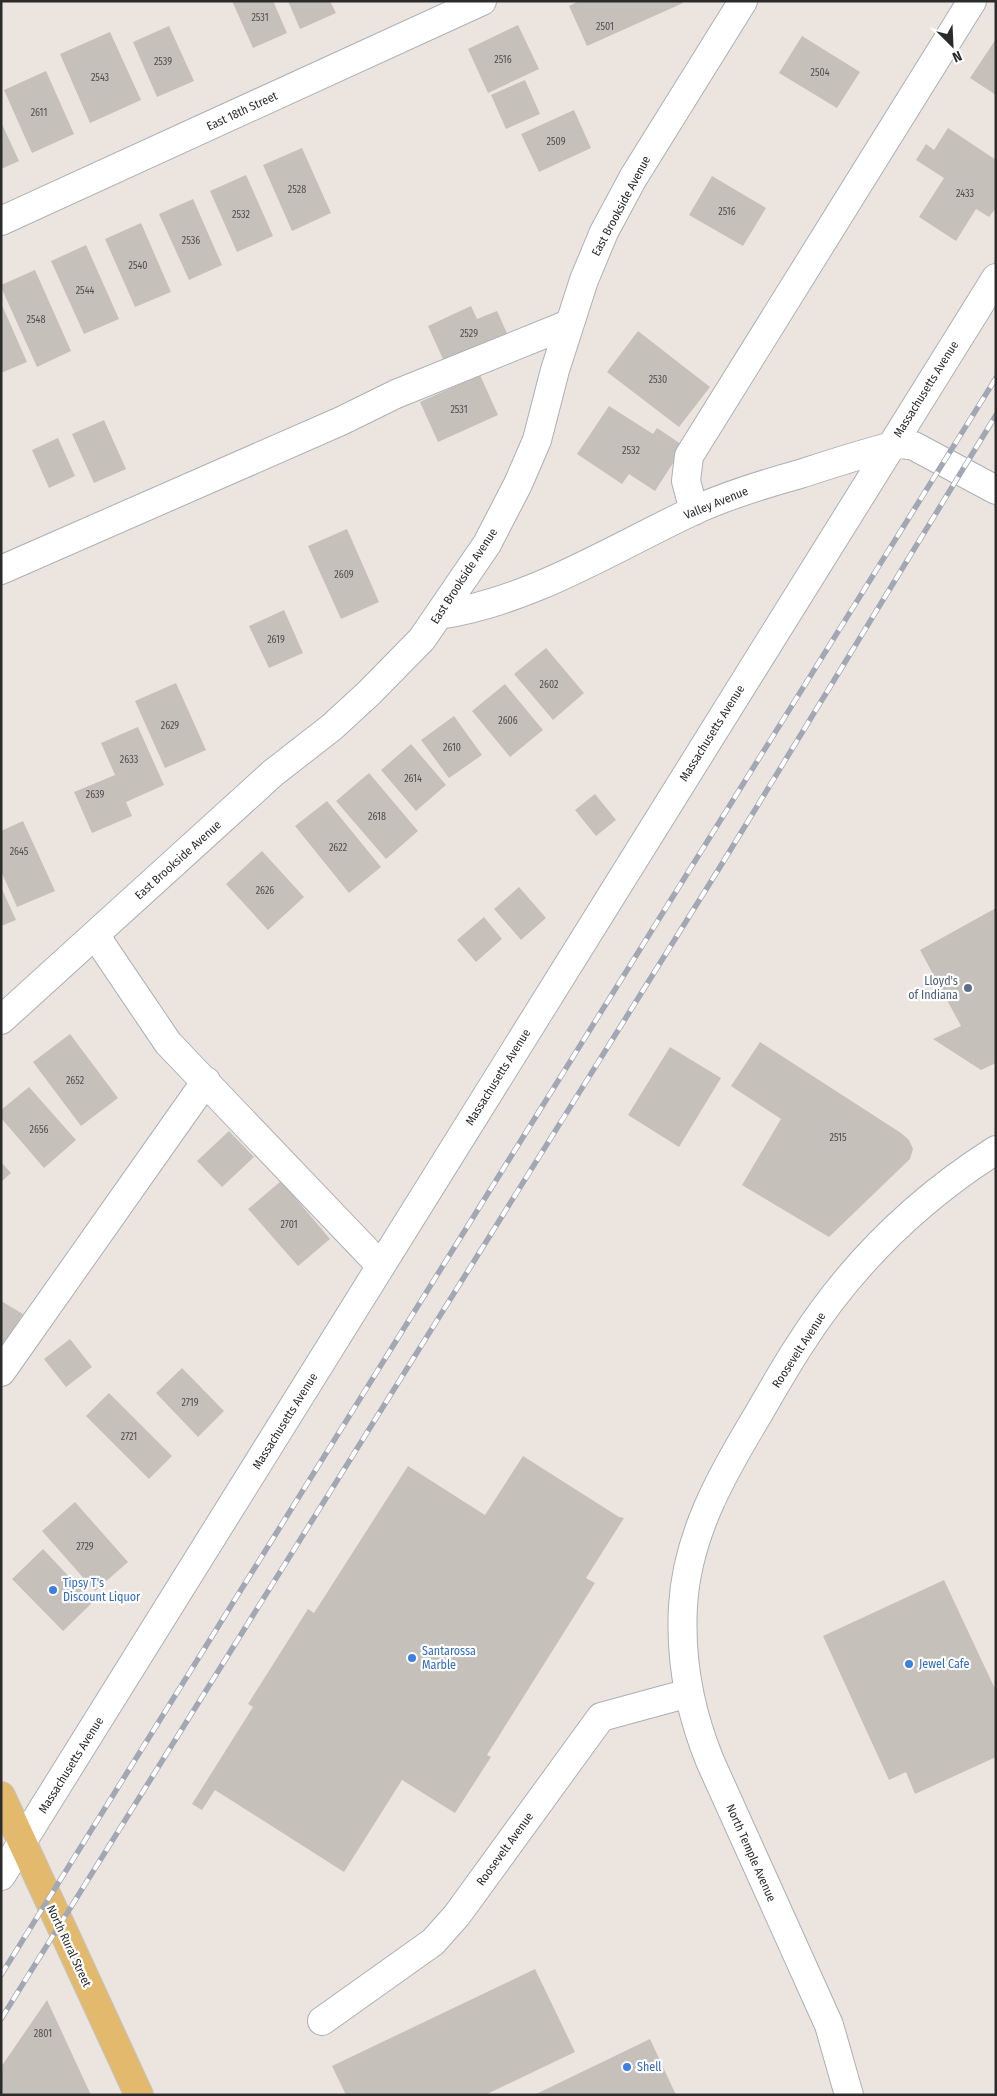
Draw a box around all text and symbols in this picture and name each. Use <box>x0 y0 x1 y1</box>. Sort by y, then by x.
house number: 2531 <box>251 12 269 24</box>
north arrow <box>927 20 977 70</box>
house number: 2501 <box>596 21 614 33</box>
text: N <box>950 47 964 66</box>
house number: 2516 <box>494 54 512 66</box>
house number: 2539 <box>154 56 172 68</box>
house number: 2504 <box>810 67 830 79</box>
house number: 2543 <box>91 72 110 84</box>
street label: East 18th Street <box>204 88 280 133</box>
house number: 2611 <box>31 107 47 119</box>
house number: 2509 <box>547 136 566 148</box>
street label: East Brookside Avenue <box>589 154 653 258</box>
house number: 2528 <box>288 184 306 196</box>
house number: 2433 <box>956 188 974 200</box>
house number: 2516 <box>718 206 736 218</box>
house number: 2532 <box>232 209 250 221</box>
house number: 2536 <box>182 235 200 247</box>
house number: 2540 <box>128 260 148 272</box>
house number: 2544 <box>76 285 94 297</box>
house number: 2548 <box>27 314 45 326</box>
house number: 2529 <box>460 328 478 340</box>
street label: Massachusetts Avenue <box>891 338 961 440</box>
house number: 2530 <box>649 374 667 386</box>
house number: 2531 <box>450 404 468 416</box>
house number: 2532 <box>622 445 640 457</box>
street label: Valley Avenue <box>682 484 750 522</box>
street label: East Brookside Avenue <box>428 526 500 626</box>
house number: 2609 <box>334 569 354 581</box>
house number: 2619 <box>267 634 285 646</box>
house number: 2602 <box>540 679 559 691</box>
street label: Massachusetts Avenue <box>677 682 747 784</box>
house number: 2606 <box>498 715 518 727</box>
house number: 2629 <box>161 720 179 732</box>
house number: 2610 <box>443 742 461 754</box>
house number: 2633 <box>120 754 139 766</box>
house number: 2614 <box>404 773 422 785</box>
house number: 2639 <box>86 789 104 801</box>
house number: 2618 <box>368 811 386 823</box>
street label: East Brookside Avenue <box>132 818 224 902</box>
house number: 2622 <box>329 842 348 854</box>
house number: 2645 <box>10 846 29 858</box>
house number: 2626 <box>256 885 274 897</box>
place label: Lloyd's of Indiana <box>908 974 958 1002</box>
marker: Lloyd's of Indiana <box>962 982 974 994</box>
street label: Massachusetts Avenue <box>463 1026 533 1128</box>
house number: 2652 <box>66 1075 85 1087</box>
house number: 2656 <box>30 1124 48 1136</box>
house number: 2515 <box>830 1132 847 1144</box>
house number: 2701 <box>280 1219 298 1231</box>
street label: Roosevelt Avenue <box>769 1310 829 1390</box>
street label: Massachusetts Avenue <box>250 1370 320 1472</box>
house number: 2719 <box>181 1397 199 1409</box>
house number: 2721 <box>121 1431 137 1443</box>
house number: 2729 <box>76 1541 94 1553</box>
place label: Tipsy T's Discount Liquor <box>63 1576 141 1604</box>
marker: Tipsy T's Discount Liquor <box>47 1584 59 1596</box>
place label: Santarossa Marble <box>422 1644 476 1672</box>
marker: Santarossa Marble <box>406 1652 418 1664</box>
place label: Jewel Cafe <box>919 1657 969 1671</box>
marker: Jewel Cafe <box>903 1658 915 1670</box>
street label: Massachusetts Avenue <box>36 1714 106 1816</box>
street label: North Temple Avenue <box>723 1802 779 1904</box>
street label: Roosevelt Avenue <box>474 1810 536 1888</box>
street label: North Rural Street <box>44 1903 94 1989</box>
house number: 2801 <box>34 2028 52 2040</box>
place label: Shell <box>637 2060 662 2074</box>
marker: Shell <box>621 2061 633 2073</box>

